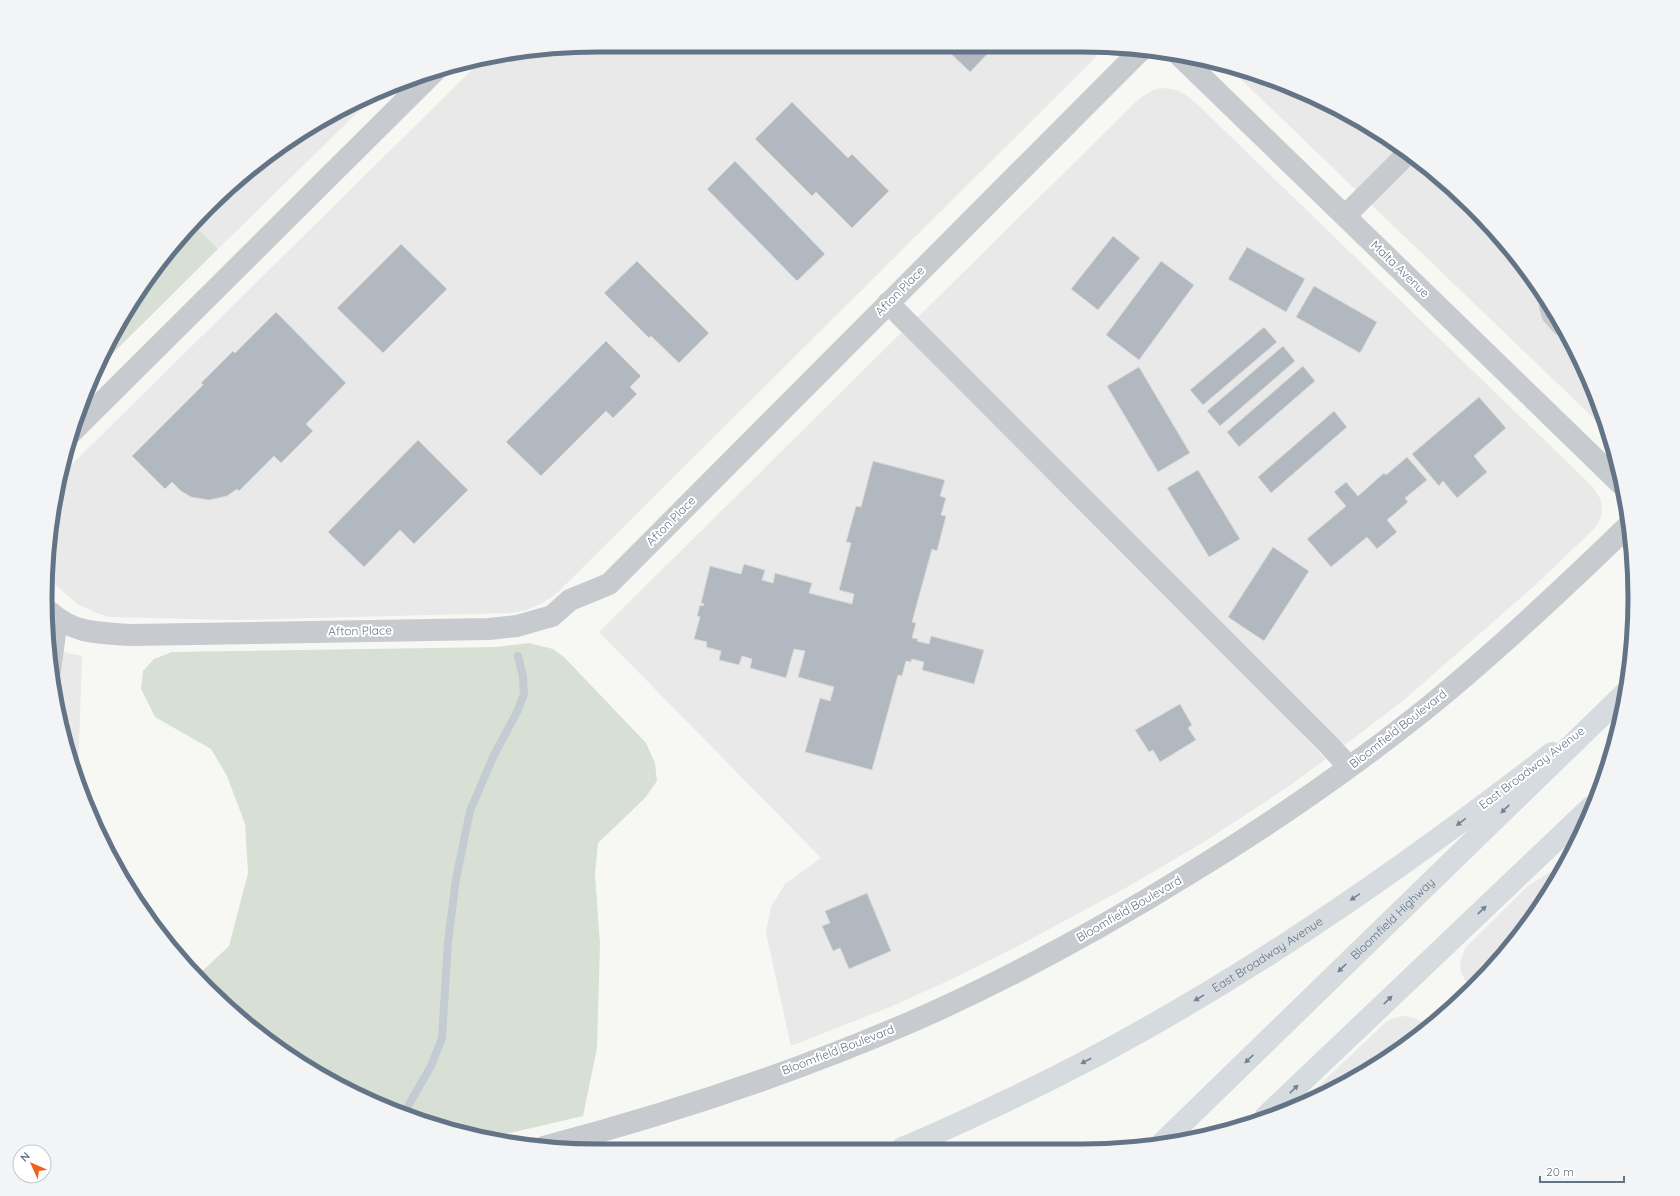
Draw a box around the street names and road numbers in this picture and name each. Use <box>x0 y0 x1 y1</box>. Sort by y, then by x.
street label: Malta Avenue <box>1368 237 1433 300</box>
street label: Afton Place <box>872 263 928 318</box>
street label: Afton Place <box>643 493 699 548</box>
street label: Afton Place <box>328 622 392 639</box>
street label: Bloomfield Boulevard <box>1346 686 1449 771</box>
street label: East Broadway Avenue <box>1476 723 1588 812</box>
street label: Bloomfield Boulevard <box>1073 872 1184 945</box>
street label: Bloomfield Highway <box>1347 874 1437 963</box>
street label: East Broadway Avenue <box>1209 913 1326 995</box>
street label: Bloomfield Boulevard <box>780 1021 896 1078</box>

